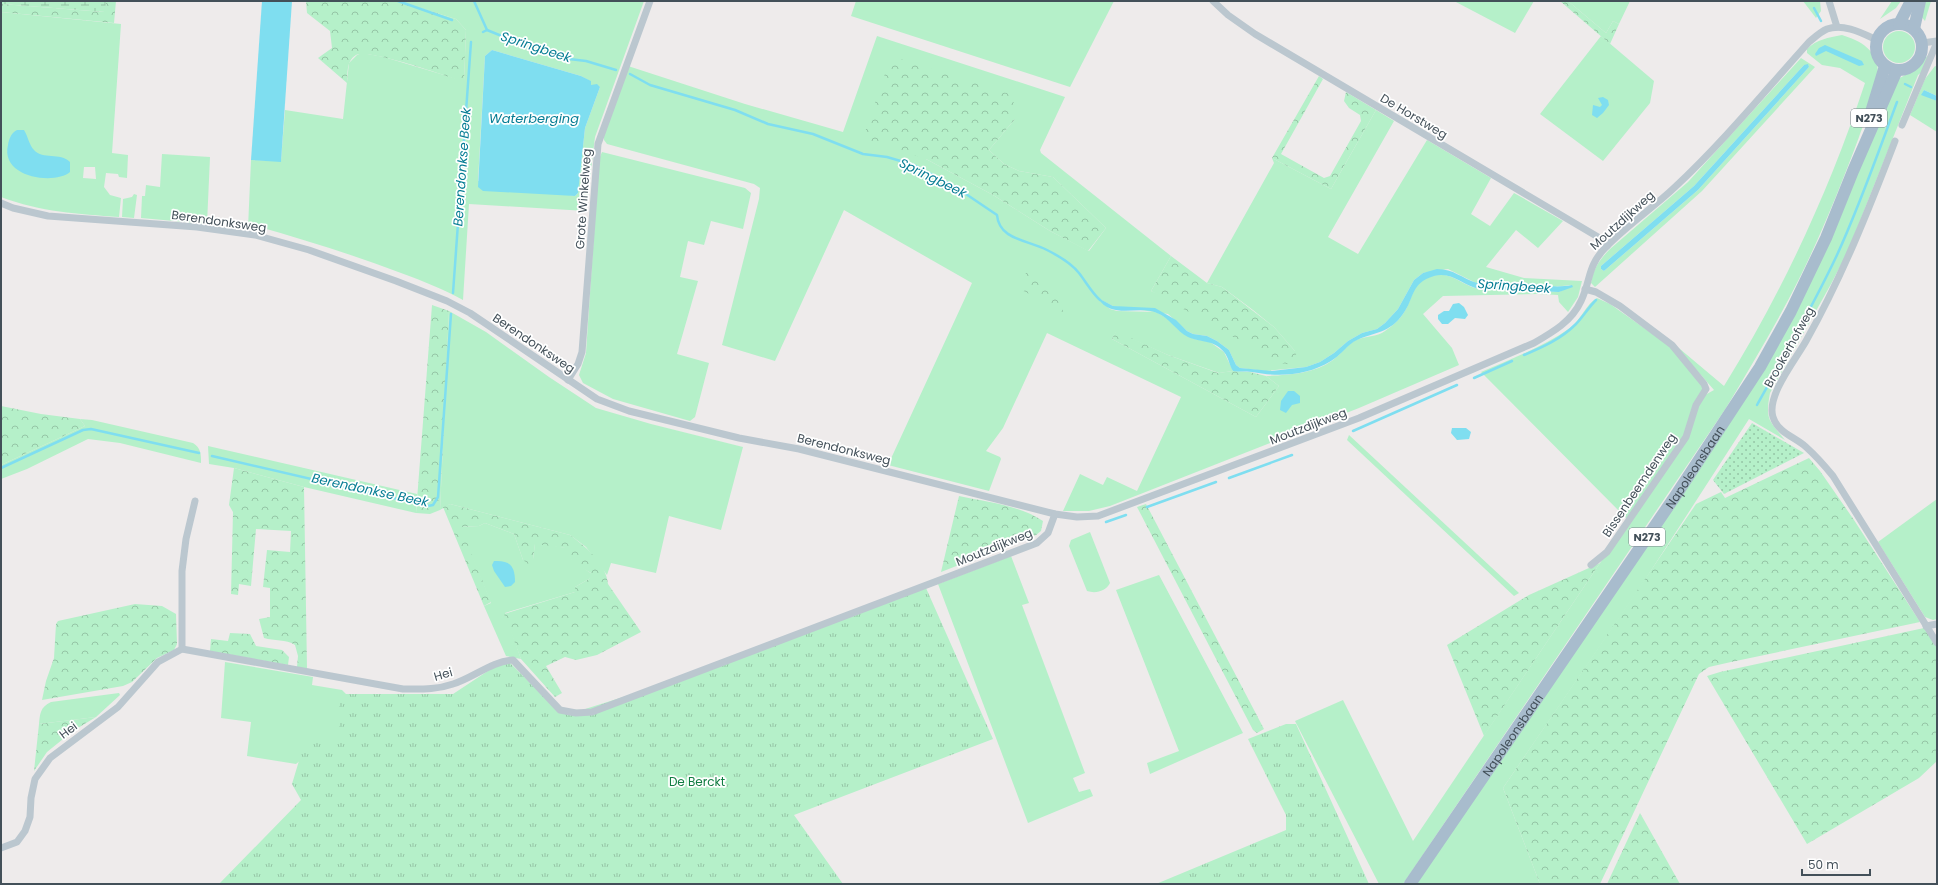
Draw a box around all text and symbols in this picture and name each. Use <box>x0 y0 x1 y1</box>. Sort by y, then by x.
water label: Springbeek <box>498 27 575 68</box>
street label: De Horstweg <box>1377 89 1451 143</box>
water label: Berendonkse Beek <box>448 106 476 227</box>
water label: Waterberging <box>489 109 579 128</box>
road number: N273 <box>1851 109 1887 127</box>
street label: Grote Winkelweg <box>571 148 595 250</box>
water label: Springbeek <box>896 153 971 203</box>
street label: Moutzdijkweg <box>1586 187 1658 253</box>
street label: Berendonksweg <box>170 206 268 236</box>
water label: Springbeek <box>1477 274 1552 298</box>
street label: Brookerhofweg <box>1760 304 1818 390</box>
street label: Berendonksweg <box>490 309 578 377</box>
street label: Moutzdijkweg <box>1267 404 1349 448</box>
street label: Napoleonsbaan <box>1661 422 1728 512</box>
street label: Berendonksweg <box>796 429 892 469</box>
street label: Bissenbeemdenweg <box>1598 430 1680 540</box>
water label: Berendonkse Beek <box>310 468 431 512</box>
street label: Moutzdijkweg <box>953 524 1035 570</box>
road number: N273 <box>1629 528 1665 546</box>
street label: Hei <box>432 663 454 685</box>
street label: Napoleonsbaan <box>1478 690 1546 779</box>
street label: Hei <box>55 718 81 742</box>
park label: De Berckt <box>669 773 725 790</box>
scale bar <box>1802 851 1870 877</box>
text: 50 m <box>1808 856 1839 873</box>

